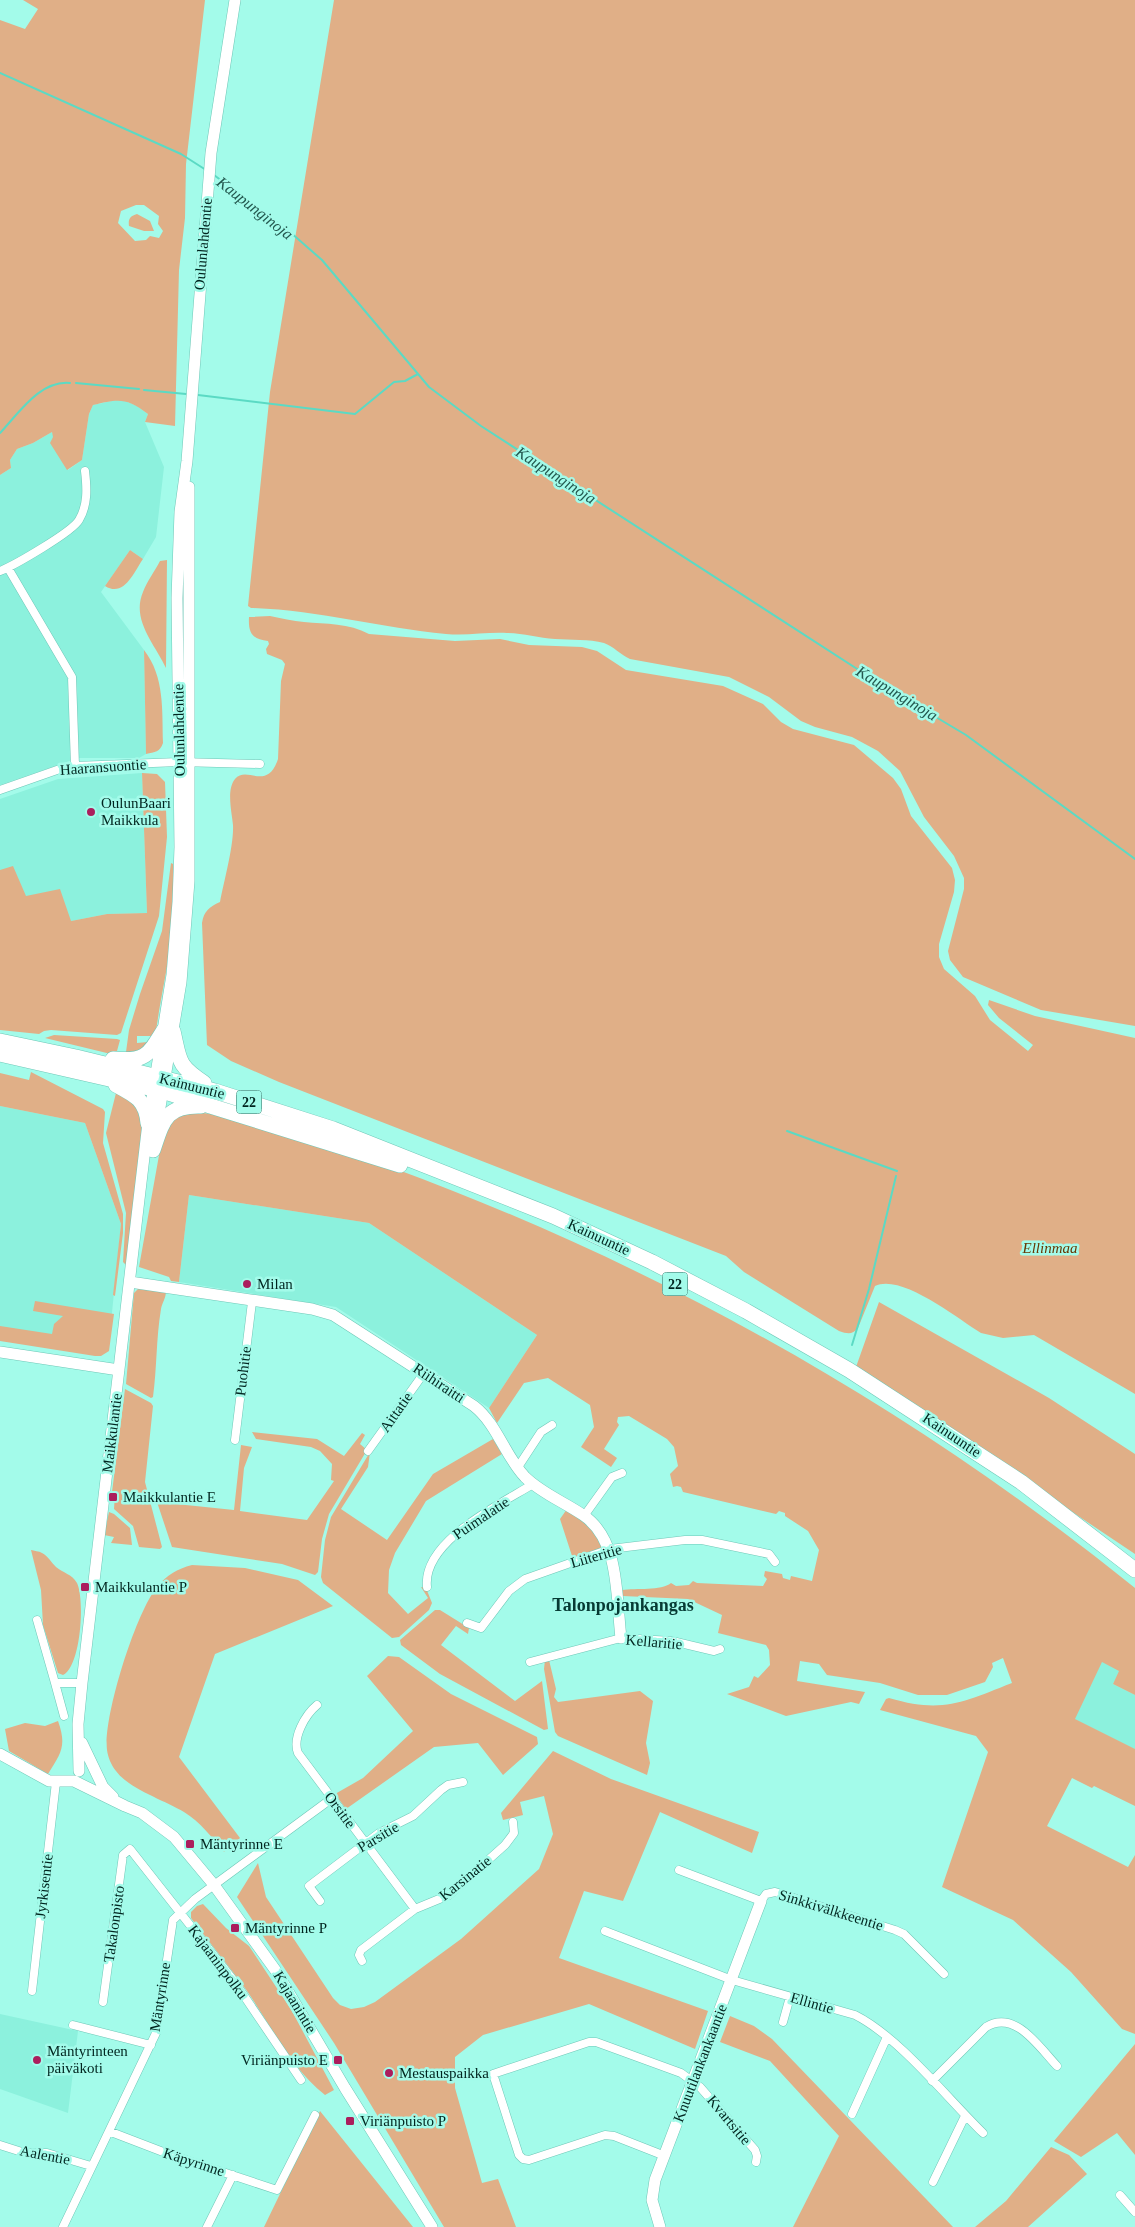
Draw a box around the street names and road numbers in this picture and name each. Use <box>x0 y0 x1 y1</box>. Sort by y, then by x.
street label: Oulunlahdentie <box>191 197 215 291</box>
street label: Oulunlahdentie <box>170 683 188 776</box>
street label: Haaransuontie <box>59 756 147 778</box>
street label: Kainuuntie <box>158 1070 227 1102</box>
road number: 22 <box>236 1090 262 1114</box>
street label: Kainuuntie <box>565 1216 633 1258</box>
road number: 22 <box>662 1272 688 1296</box>
street label: Puohitie <box>232 1345 254 1397</box>
street label: Riihiraitti <box>410 1360 468 1406</box>
street label: Aittatie <box>377 1389 416 1435</box>
street label: Maikkulantie <box>99 1392 125 1474</box>
street label: Kainuuntie <box>920 1410 984 1460</box>
street label: Puimalatie <box>450 1493 512 1543</box>
street label: Liiteritie <box>569 1541 624 1571</box>
street label: Kellaritie <box>625 1632 683 1652</box>
street label: Orsitie <box>321 1789 359 1831</box>
street label: Parsitie <box>355 1818 402 1855</box>
street label: Jyrkisentie <box>32 1852 56 1919</box>
street label: Karsinatie <box>436 1852 494 1904</box>
street label: Takalonpisto <box>101 1885 127 1963</box>
street label: Sinkkivälkkeentie <box>777 1887 885 1934</box>
street label: Kajaaninpolku <box>185 1922 251 2002</box>
street label: Mäntyrinne <box>147 1961 173 2033</box>
street label: Kajaanintie <box>270 1968 320 2036</box>
street label: Ellintie <box>789 1989 836 2017</box>
street label: Knuutilankankaantie <box>670 2001 730 2124</box>
street label: Kvartsitie <box>704 2092 754 2148</box>
street label: Aalentie <box>19 2142 72 2168</box>
street label: Käpyrinne <box>161 2145 227 2179</box>

